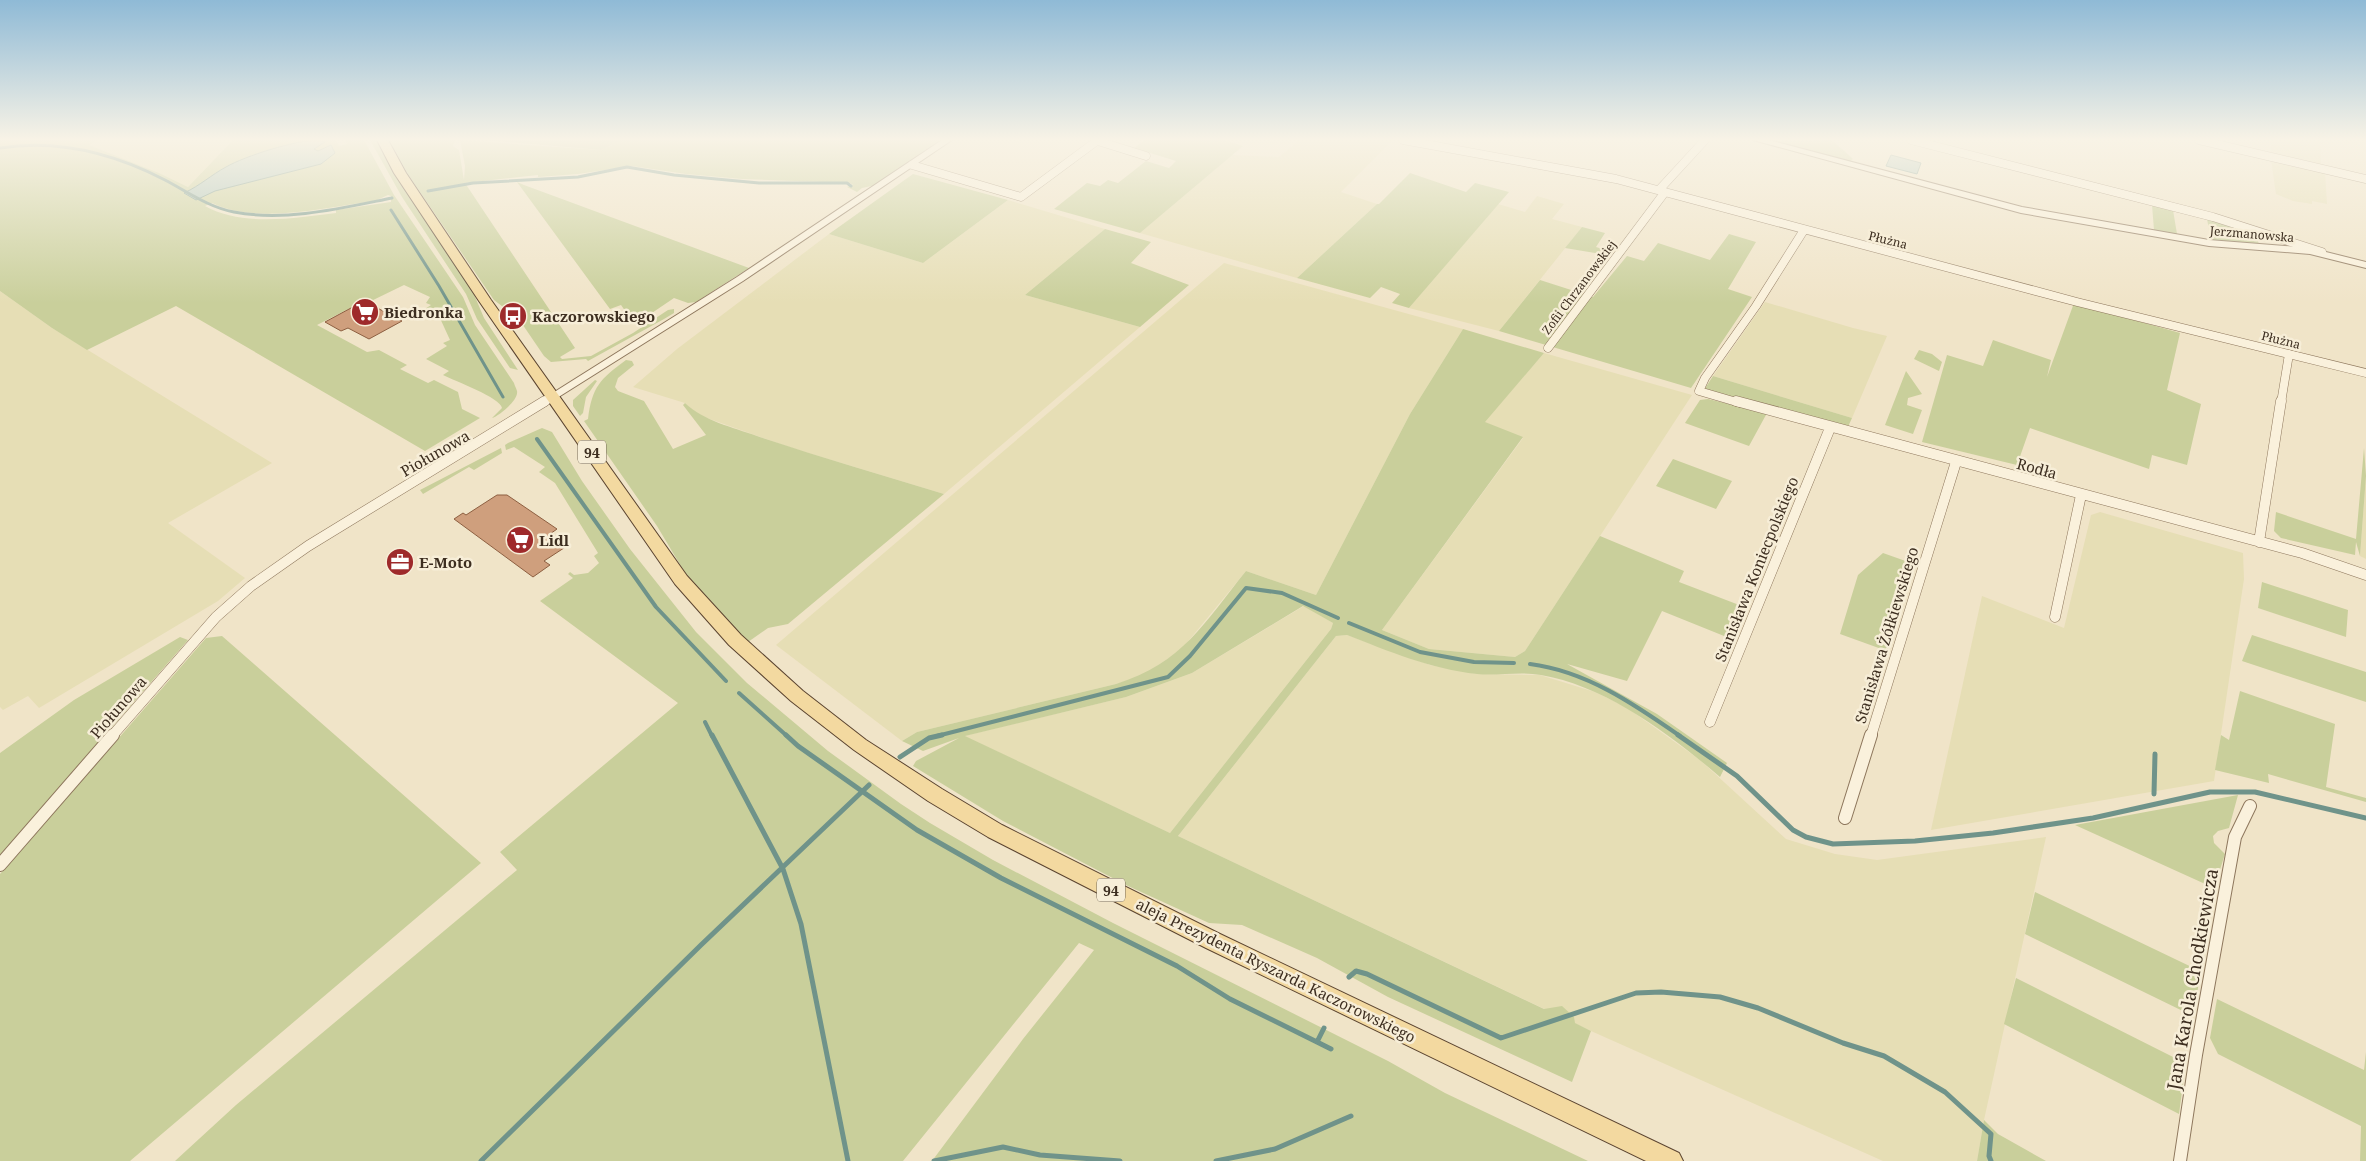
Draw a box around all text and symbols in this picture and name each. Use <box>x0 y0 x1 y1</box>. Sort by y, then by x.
street label: Jerzmanowska <box>2208 222 2295 246</box>
street label: Płużna <box>1867 227 1909 253</box>
street label: Zofii Chrzanowskiej <box>1538 236 1620 338</box>
supermarket icon: Biedronka <box>350 297 380 327</box>
bus stop icon: Kaczorowskiego <box>498 301 528 331</box>
place label: Biedronka <box>384 302 463 322</box>
place label: Kaczorowskiego <box>532 306 655 326</box>
street label: Płużna <box>2260 327 2302 353</box>
street label: Piołunowa <box>397 425 473 481</box>
road number: 94 <box>578 441 606 464</box>
street label: Rodła <box>2015 453 2059 483</box>
street label: Stanisława Koniecpolskiego <box>1710 473 1802 665</box>
supermarket icon: Lidl <box>505 525 535 555</box>
place label: Lidl <box>539 530 570 550</box>
street label: Stanisława Żółkiewskiego <box>1850 544 1922 726</box>
office icon: E-Moto <box>385 547 415 577</box>
place label: E-Moto <box>419 552 472 572</box>
street label: Piołunowa <box>85 672 151 742</box>
street label: Jana Karola Chodkiewicza <box>2161 866 2223 1093</box>
road number: 94 <box>1097 878 1125 902</box>
street label: aleja Prezydenta Ryszarda Kaczorowskiego <box>1133 893 1419 1047</box>

